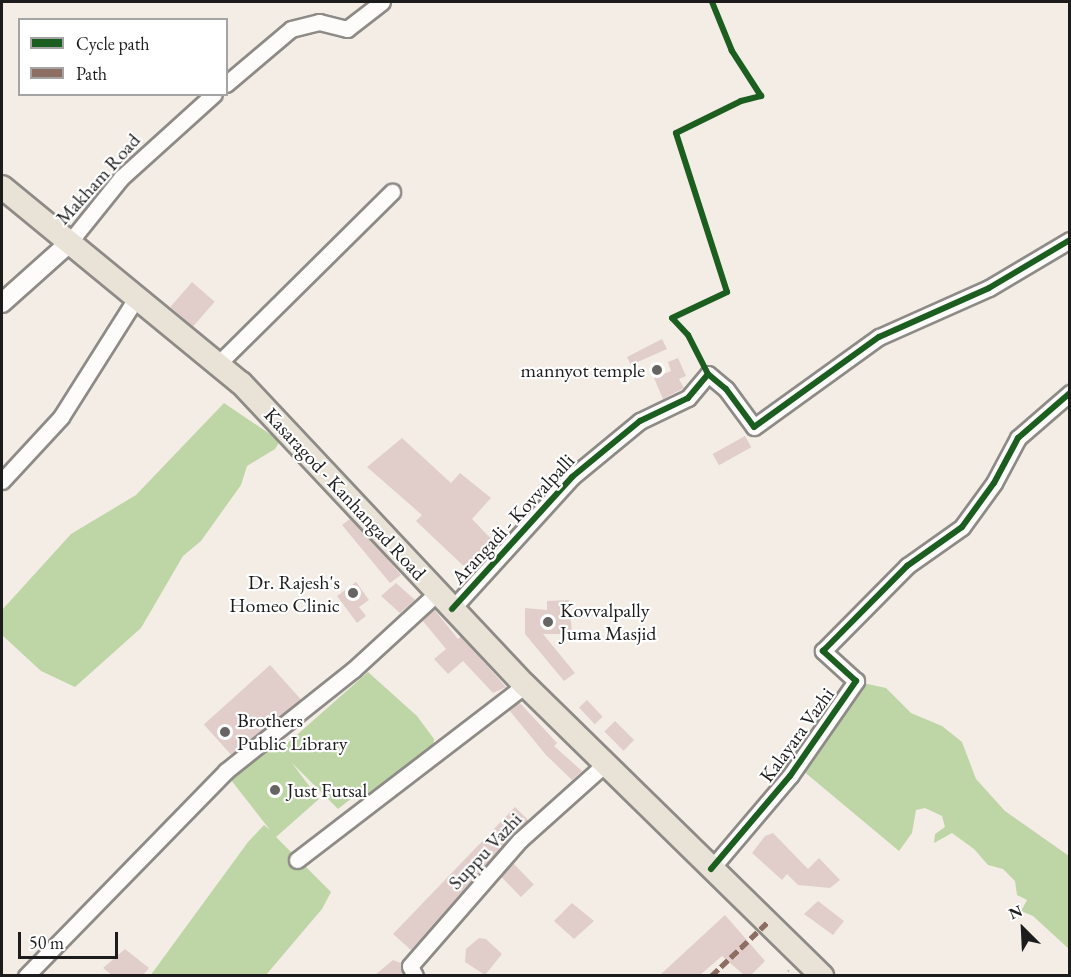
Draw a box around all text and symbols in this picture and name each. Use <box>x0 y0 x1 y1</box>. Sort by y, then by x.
legend <box>18 18 228 96</box>
text: Cycle path <box>76 32 150 55</box>
text: Path <box>76 62 107 85</box>
street label: Makham Road <box>51 128 145 230</box>
place label: mannyot temple <box>520 358 645 382</box>
marker: mannyot temple <box>650 363 664 377</box>
street label: Kasaragod - Kanhangad Road <box>259 403 431 585</box>
street label: Arangadi - Kovvalpalli <box>446 449 580 589</box>
place label: Dr. Rajesh's Homeo Clinic <box>229 570 340 617</box>
marker: Dr. Rajesh's Homeo Clinic <box>344 584 362 602</box>
place label: Kovvalpally Juma Masjid <box>560 598 656 645</box>
marker: Kovvalpally Juma Masjid <box>541 615 555 629</box>
street label: Kalayara Vazhi <box>755 683 839 787</box>
place label: Brothers Public Library <box>237 708 347 755</box>
marker: Brothers Public Library <box>218 725 232 739</box>
place label: Just Futsal <box>287 778 367 802</box>
marker: Just Futsal <box>268 783 282 797</box>
street label: Suppu Vazhi <box>443 807 527 895</box>
north arrow <box>993 899 1053 959</box>
text: N <box>1005 900 1026 924</box>
scale bar <box>21 920 122 958</box>
text: 50 m <box>29 931 64 954</box>

